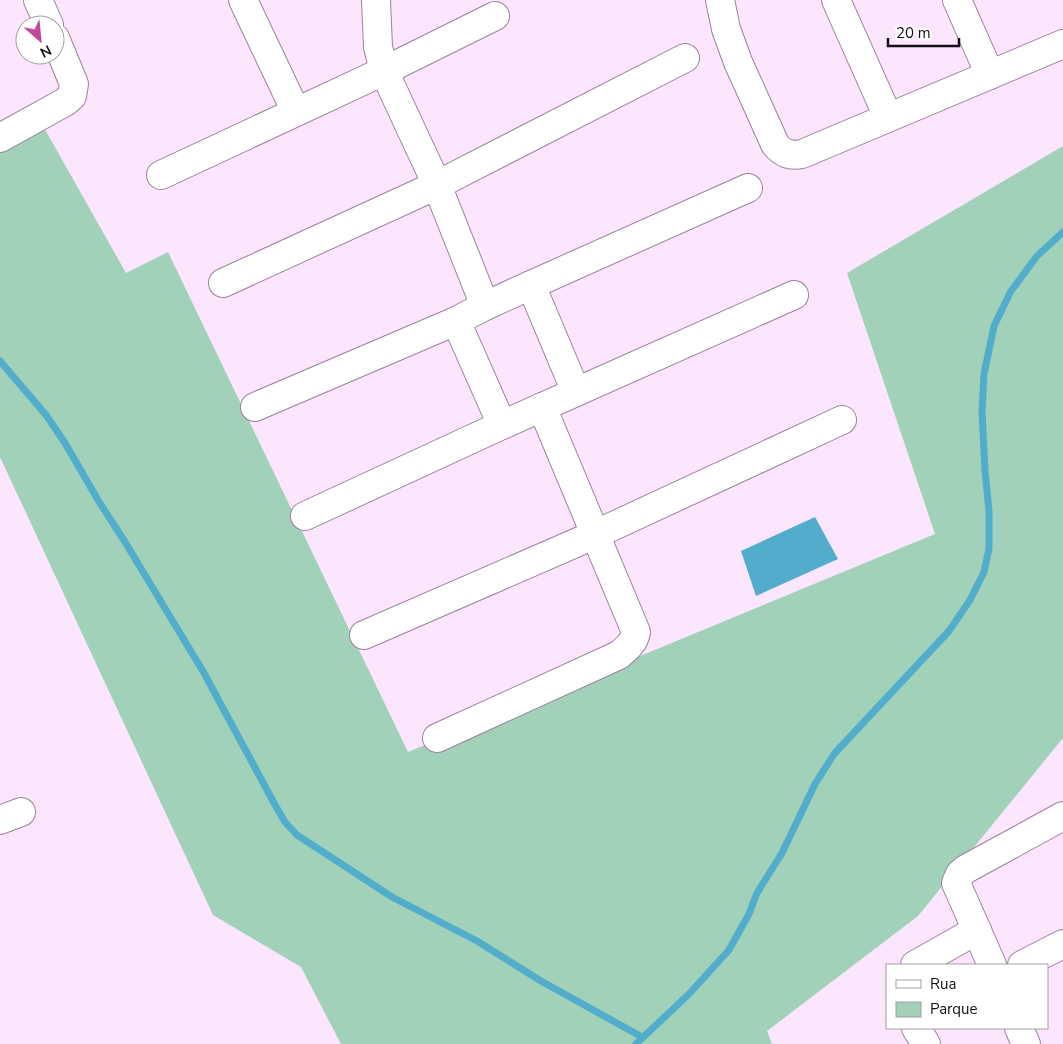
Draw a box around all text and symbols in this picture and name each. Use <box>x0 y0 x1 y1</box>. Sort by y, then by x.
north arrow <box>15 15 65 65</box>
scale bar <box>888 15 959 47</box>
text: 20 m <box>896 23 931 43</box>
text: N <box>37 40 55 62</box>
legend <box>886 964 1048 1029</box>
text: Rua <box>930 974 956 994</box>
text: Parque <box>930 999 978 1019</box>

